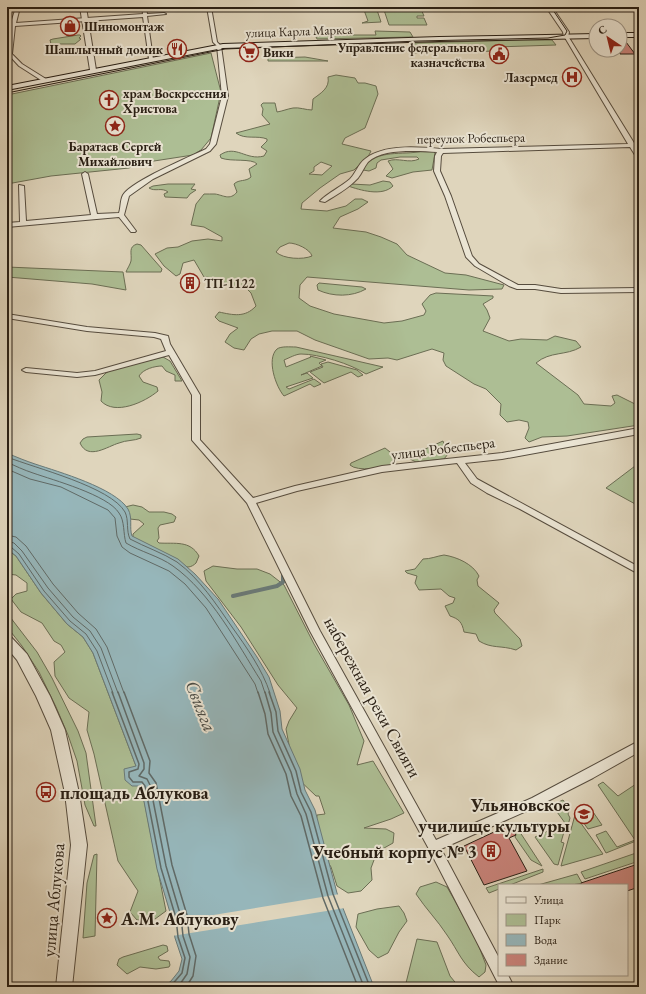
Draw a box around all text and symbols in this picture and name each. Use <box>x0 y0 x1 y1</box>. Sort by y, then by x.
shop icon: Шиномонтаж <box>59 15 81 37</box>
place label: Шиномонтаж <box>84 18 165 35</box>
north arrow <box>588 18 628 58</box>
street label: улица Карла Маркса <box>245 21 353 41</box>
text: С <box>595 22 610 38</box>
restaurant icon: Шашлычный домик <box>166 38 188 60</box>
place label: Управление федерального казначейства <box>337 39 485 71</box>
place label: Шашлычный домик <box>45 41 164 58</box>
supermarket icon: Вики <box>238 41 260 63</box>
public building icon: Управление федерального казначейства <box>488 43 510 65</box>
place label: Вики <box>263 44 294 61</box>
hospital icon: Лазермед <box>561 66 583 88</box>
place label: Лазермед <box>504 69 558 86</box>
place label: храм Воскресения Христова <box>122 85 227 117</box>
church icon: храм Воскресения Христова <box>98 89 120 111</box>
place icon: Баратаев Сергей Михайлович <box>104 115 126 137</box>
street label: переулок Робеспьера <box>417 129 526 147</box>
place label: Баратаев Сергей Михайлович <box>69 138 162 170</box>
building icon: ТП-1122 <box>179 272 201 294</box>
place label: ТП-1122 <box>204 275 255 292</box>
street label: улица Робеспьера <box>390 432 496 464</box>
street label: набережная реки Свияги <box>319 612 427 782</box>
water label: Свияга <box>179 677 223 735</box>
bus stop icon: площадь Аблукова <box>35 781 57 803</box>
place label: площадь Аблукова <box>60 781 209 804</box>
place label: Ульяновское училище культуры <box>418 793 570 837</box>
school or university icon: Ульяновское училище культуры <box>573 803 595 825</box>
place label: Учебный корпус № 3 <box>311 840 477 863</box>
building icon: Учебный корпус № 3 <box>480 840 502 862</box>
street label: улица Аблукова <box>37 841 70 958</box>
legend <box>498 884 628 976</box>
text: Улица <box>533 892 564 908</box>
place icon: А.М. Аблукову <box>96 907 118 929</box>
place label: А.М. Аблукову <box>120 907 239 930</box>
text: Парк <box>534 912 561 928</box>
text: Вода <box>534 932 557 948</box>
text: Здание <box>534 952 568 968</box>

